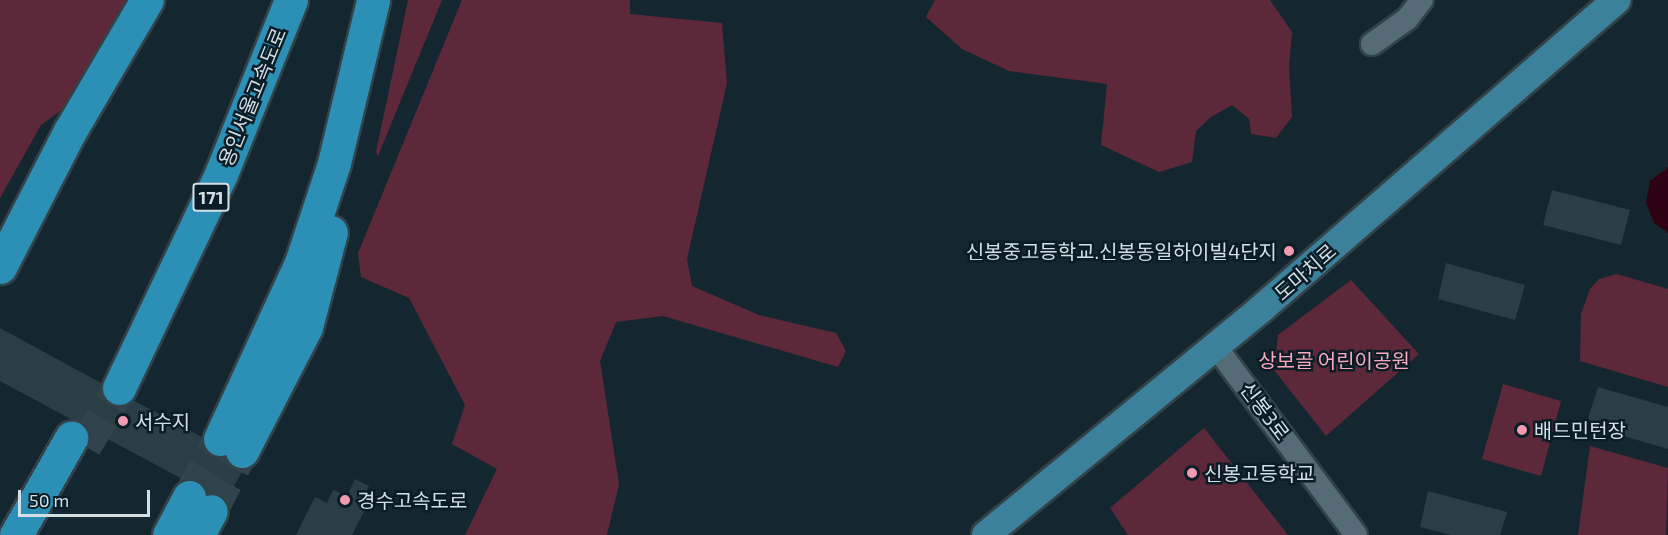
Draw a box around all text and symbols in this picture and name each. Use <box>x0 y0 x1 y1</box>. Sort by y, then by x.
street label: 용인서울고속도로 <box>213 24 291 170</box>
road number: 171 <box>192 182 230 212</box>
place label: 신봉중고등학교.신봉동일하이빌4단지 <box>966 239 1277 263</box>
street label: 도마치로 <box>1269 239 1341 305</box>
marker: 신봉중고등학교.신봉동일하이빌4단지 <box>1282 244 1296 258</box>
park label: 상보골 어린이공원 <box>1258 348 1410 372</box>
street label: 신봉3로 <box>1235 377 1295 445</box>
place label: 서수지 <box>135 409 190 433</box>
marker: 서수지 <box>116 414 130 428</box>
place label: 배드민턴장 <box>1534 418 1626 442</box>
marker: 배드민턴장 <box>1515 423 1529 437</box>
place label: 신봉고등학교 <box>1204 461 1314 485</box>
marker: 신봉고등학교 <box>1185 466 1199 480</box>
scale bar <box>21 478 153 516</box>
place label: 경수고속도로 <box>357 488 467 512</box>
text: 50 m <box>29 489 69 511</box>
marker: 경수고속도로 <box>338 493 352 507</box>

